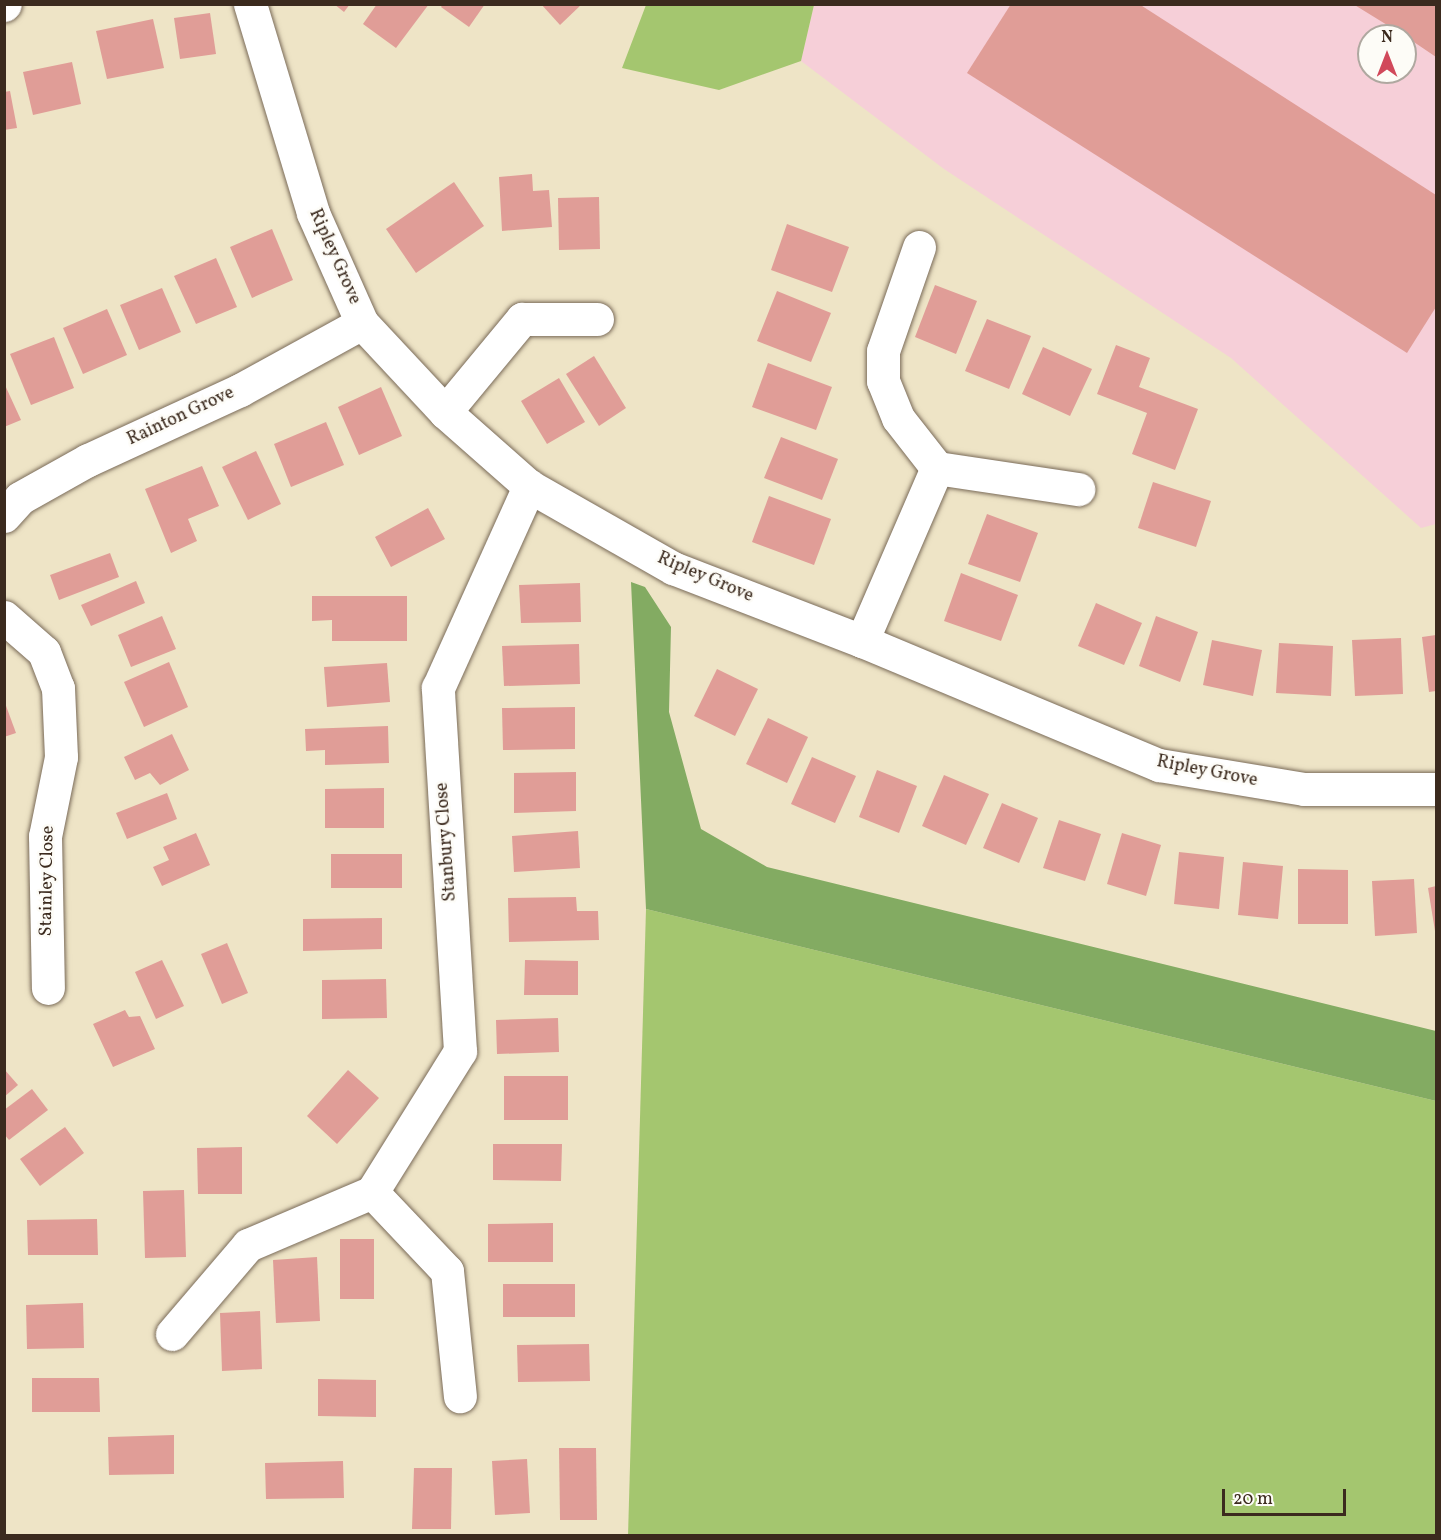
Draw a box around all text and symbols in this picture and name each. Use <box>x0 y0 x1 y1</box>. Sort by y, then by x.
north arrow <box>1357 24 1417 84</box>
text: N <box>1381 27 1393 49</box>
street label: Ripley Grove <box>303 206 365 308</box>
street label: Rainton Grove <box>124 383 238 451</box>
street label: Ripley Grove <box>653 548 757 608</box>
street label: Ripley Grove <box>1154 752 1260 792</box>
street label: Stanbury Close <box>432 781 462 903</box>
street label: Stainley Close <box>36 825 60 937</box>
scale bar <box>1225 1477 1350 1515</box>
text: 20 m <box>1233 1487 1273 1512</box>

